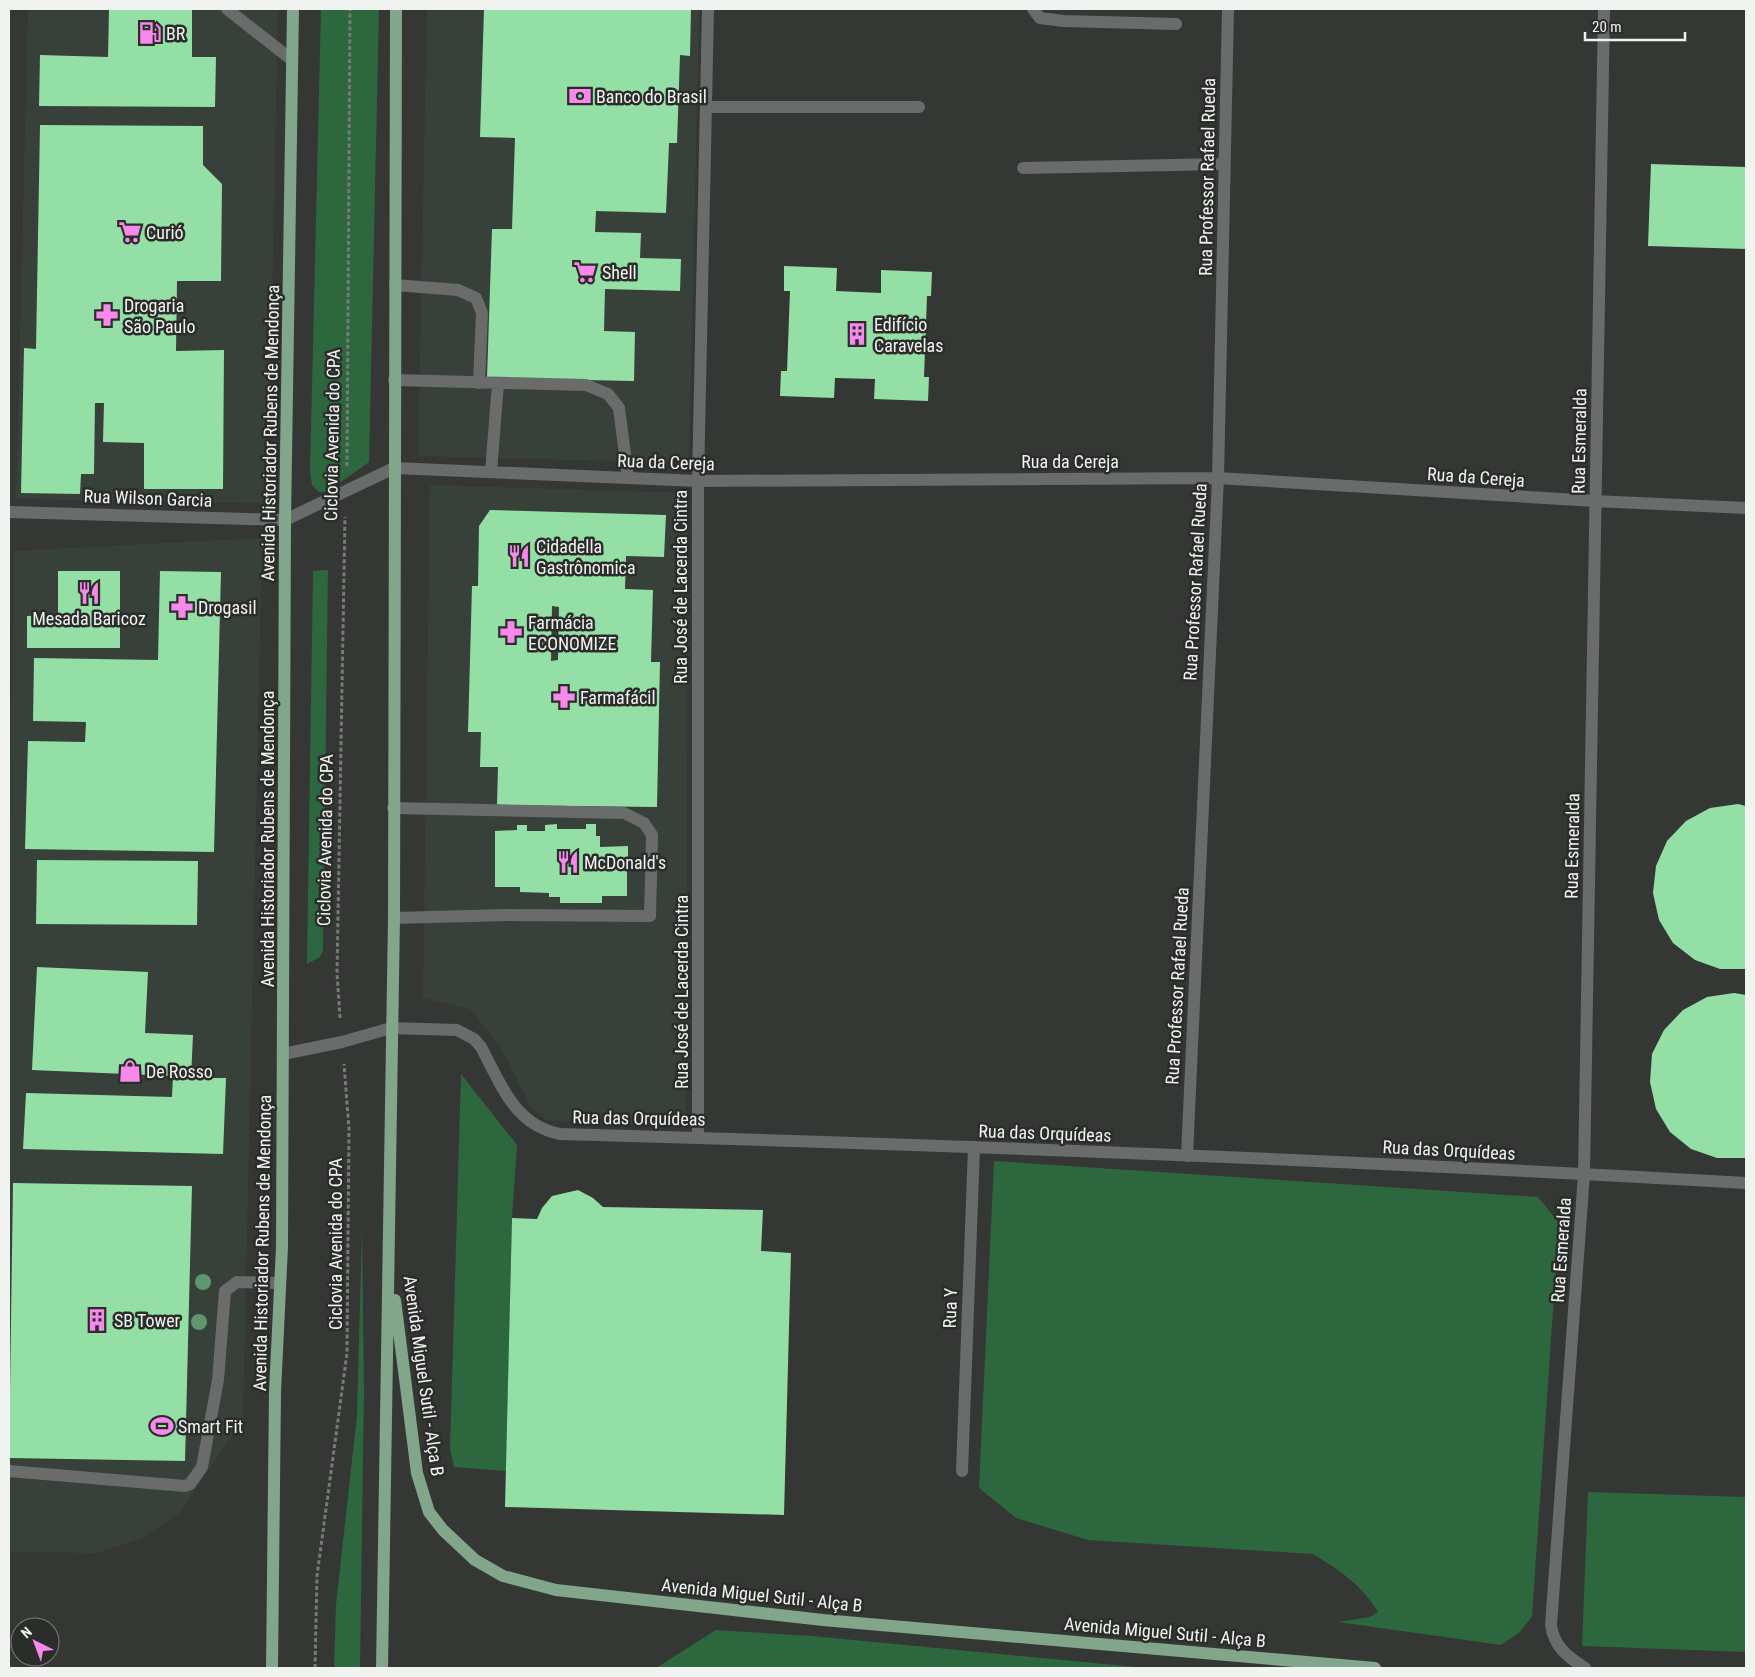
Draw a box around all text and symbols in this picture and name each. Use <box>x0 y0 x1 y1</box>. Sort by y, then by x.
scale bar <box>1585 10 1685 42</box>
text: 20 m <box>1592 18 1622 36</box>
fuel station icon: BR <box>137 20 163 46</box>
place label: BR <box>166 23 186 44</box>
street label: Rua Professor Rafael Rueda <box>1195 78 1219 276</box>
bank icon: Banco do Brasil <box>567 83 593 109</box>
place label: Banco do Brasil <box>596 86 707 107</box>
supermarket icon: Curió <box>117 219 143 245</box>
place label: Curió <box>146 222 184 243</box>
supermarket icon: Shell <box>572 259 598 285</box>
place label: Shell <box>602 262 637 283</box>
street label: Avenida Historiador Rubens de Mendonça <box>257 285 283 581</box>
place label: Drogaria São Paulo <box>124 295 196 337</box>
pharmacy icon: Drogaria São Paulo <box>94 302 120 328</box>
place label: Edifício Caravelas <box>874 314 943 356</box>
building icon: Edifício Caravelas <box>844 321 870 347</box>
street label: Ciclovia Avenida do CPA <box>320 348 344 521</box>
street label: Rua Esmeralda <box>1568 388 1590 494</box>
street label: Rua da Cereja <box>617 450 715 474</box>
street label: Rua da Cereja <box>1021 451 1119 472</box>
street label: Rua da Cereja <box>1427 463 1525 491</box>
street label: Rua Professor Rafael Rueda <box>1179 483 1211 681</box>
street label: Rua Wilson Garcia <box>83 485 213 511</box>
street label: Rua José de Lacerda Cintra <box>670 490 691 684</box>
place label: Cidadella Gastrônomica <box>536 536 636 578</box>
restaurant icon: Cidadella Gastrônomica <box>506 543 532 569</box>
restaurant icon: Mesada Baricoz <box>76 580 102 606</box>
pharmacy icon: Drogasil <box>169 594 195 620</box>
place label: Drogasil <box>198 597 257 618</box>
place label: Mesada Baricoz <box>32 608 146 629</box>
place label: Farmácia ECONOMIZE <box>528 612 616 654</box>
pharmacy icon: Farmácia ECONOMIZE <box>498 619 524 645</box>
pharmacy icon: Farmafácil <box>551 684 577 710</box>
place label: Farmafácil <box>580 687 656 708</box>
street label: Avenida Historiador Rubens de Mendonça <box>257 691 278 987</box>
street label: Ciclovia Avenida do CPA <box>313 753 337 926</box>
street label: Rua Esmeralda <box>1561 793 1583 899</box>
restaurant icon: McDonald's <box>555 849 581 875</box>
place label: McDonald's <box>584 852 666 873</box>
street label: Rua Professor Rafael Rueda <box>1161 887 1193 1085</box>
street label: Rua José de Lacerda Cintra <box>671 895 692 1089</box>
shop icon: De Rosso <box>117 1058 143 1084</box>
place label: De Rosso <box>146 1061 213 1082</box>
street label: Avenida Historiador Rubens de Mendonça <box>249 1095 275 1391</box>
street label: Rua das Orquídeas <box>572 1106 706 1130</box>
street label: Rua das Orquídeas <box>978 1120 1112 1146</box>
street label: Rua das Orquídeas <box>1382 1136 1516 1164</box>
street label: Ciclovia Avenida do CPA <box>325 1157 346 1330</box>
street label: Rua Esmeralda <box>1547 1197 1575 1303</box>
street label: Avenida Miguel Sutil - Alça B <box>400 1274 448 1478</box>
street label: Rua Y <box>939 1287 961 1329</box>
building icon: SB Tower <box>84 1307 110 1333</box>
place label: SB Tower <box>114 1310 181 1331</box>
sports icon: Smart Fit <box>149 1413 175 1439</box>
place label: Smart Fit <box>178 1416 243 1437</box>
street label: Avenida Miguel Sutil - Alça B <box>660 1574 864 1616</box>
street label: Avenida Miguel Sutil - Alça B <box>1063 1613 1267 1651</box>
north arrow <box>10 1617 60 1667</box>
text: N <box>18 1624 35 1641</box>

